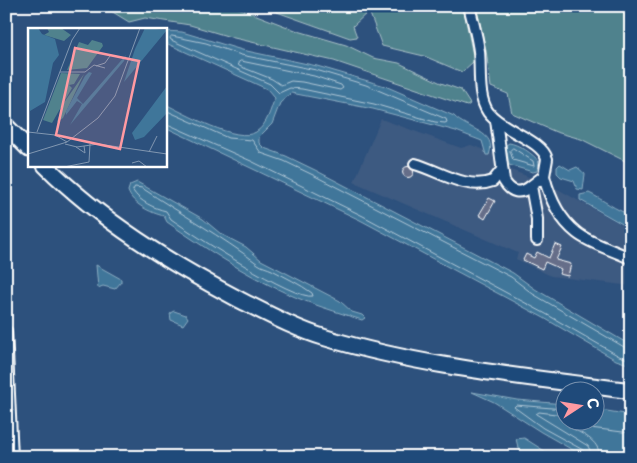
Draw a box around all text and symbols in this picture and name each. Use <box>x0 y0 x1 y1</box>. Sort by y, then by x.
inset map <box>28 28 166 166</box>
north arrow <box>554 380 604 430</box>
text: С <box>582 396 605 411</box>

